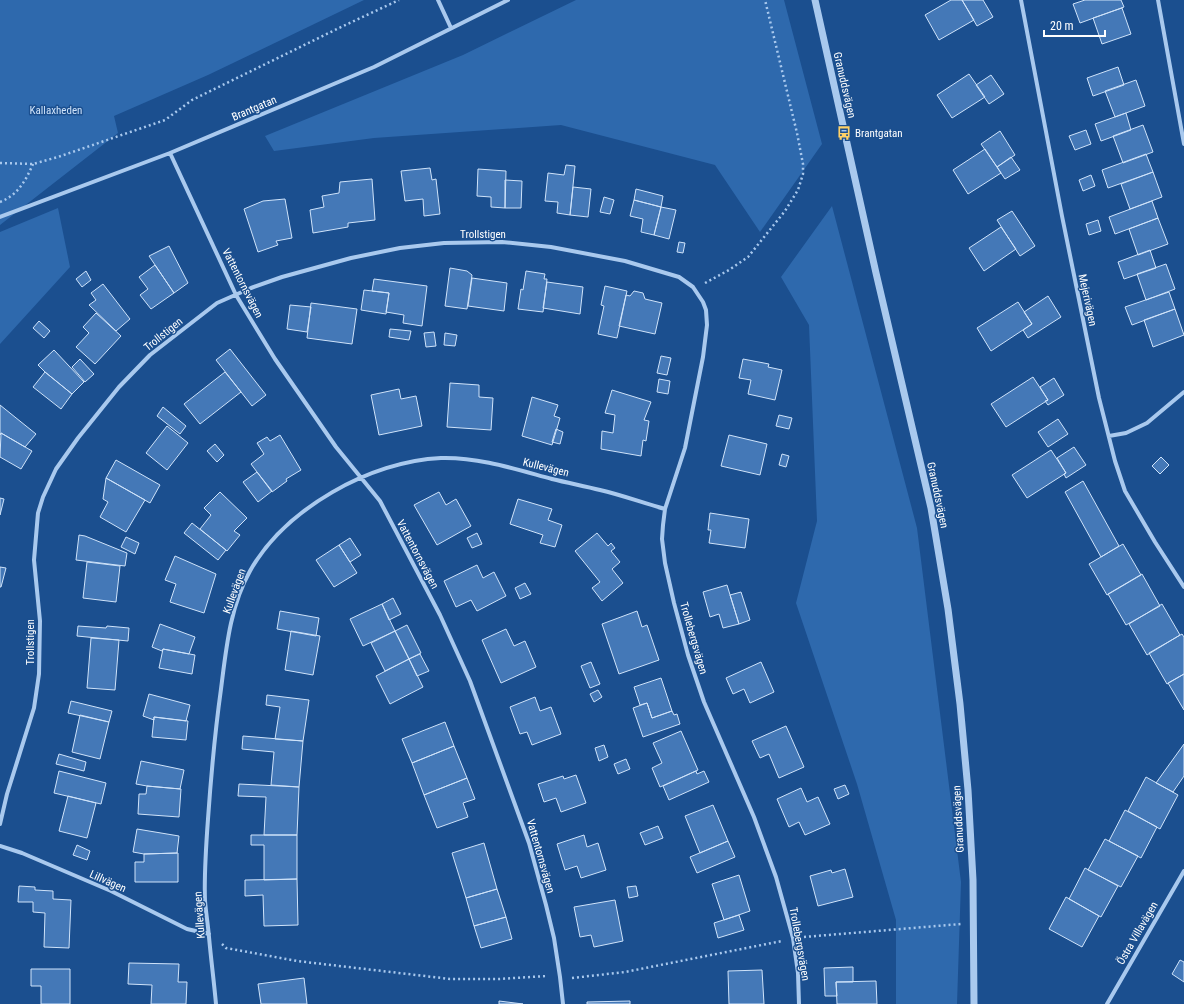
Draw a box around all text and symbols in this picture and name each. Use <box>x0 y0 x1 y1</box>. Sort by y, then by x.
scale bar <box>1044 12 1105 38</box>
text: 20 m <box>1050 19 1074 33</box>
street label: Granuddsvägen <box>831 51 858 119</box>
street label: Brantgatan <box>230 93 279 124</box>
park label: Kallaxheden <box>30 104 82 117</box>
bus stop icon: Brantgatan <box>836 125 852 141</box>
place label: Brantgatan <box>855 127 903 140</box>
street label: Trollstigen <box>460 228 506 241</box>
street label: Vattentornsvägen <box>219 246 266 320</box>
street label: Mejerivägen <box>1076 273 1099 327</box>
street label: Trollstigen <box>141 315 185 354</box>
street label: Kullevägen <box>521 455 570 479</box>
street label: Granuddsvägen <box>924 461 951 529</box>
street label: Vattentornsvägen <box>394 517 441 591</box>
street label: Kullevägen <box>220 567 249 616</box>
street label: Trollebergsvägen <box>677 601 710 676</box>
street label: Trollstigen <box>24 619 37 665</box>
street label: Granuddsvägen <box>950 785 967 853</box>
street label: Vattentornsvägen <box>524 818 557 895</box>
street label: Lillvägen <box>88 868 128 895</box>
street label: Kullevägen <box>191 891 208 939</box>
street label: Östra Villavägen <box>1114 899 1161 967</box>
street label: Trollebergsvägen <box>787 906 812 982</box>

